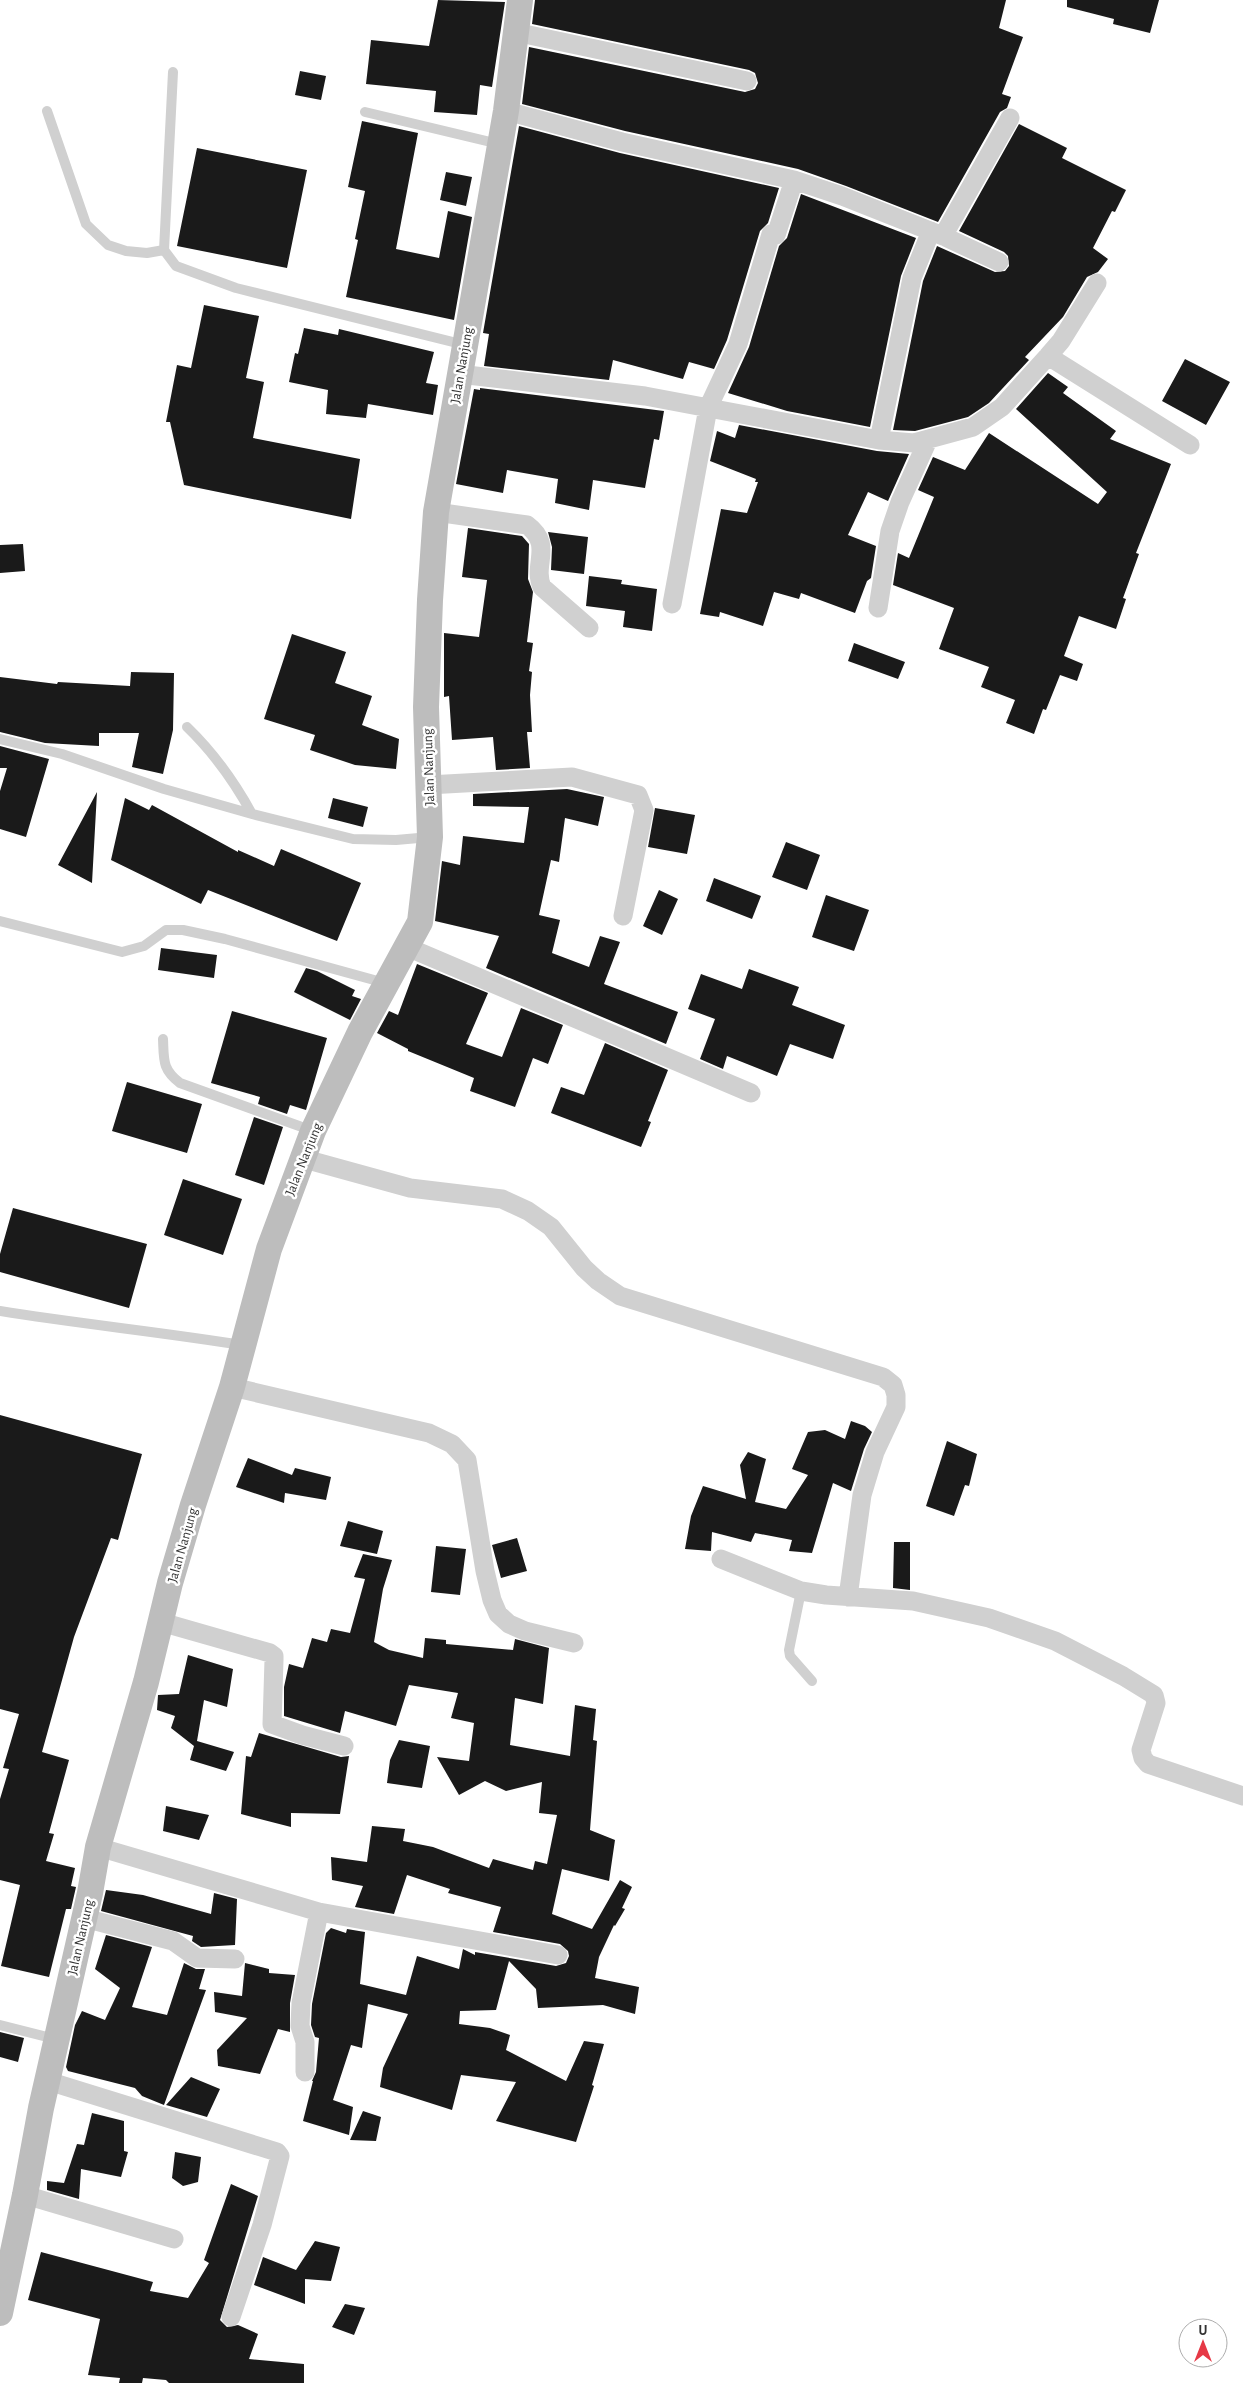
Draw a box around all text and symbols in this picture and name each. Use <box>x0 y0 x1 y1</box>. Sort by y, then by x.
street label: Jalan Nanjung <box>448 326 476 405</box>
street label: Jalan Nanjung <box>421 728 437 806</box>
street label: Jalan Nanjung <box>283 1121 325 1198</box>
street label: Jalan Nanjung <box>166 1506 200 1584</box>
street label: Jalan Nanjung <box>65 1898 97 1977</box>
north arrow <box>1178 2318 1228 2368</box>
text: U <box>1199 2324 1208 2338</box>

